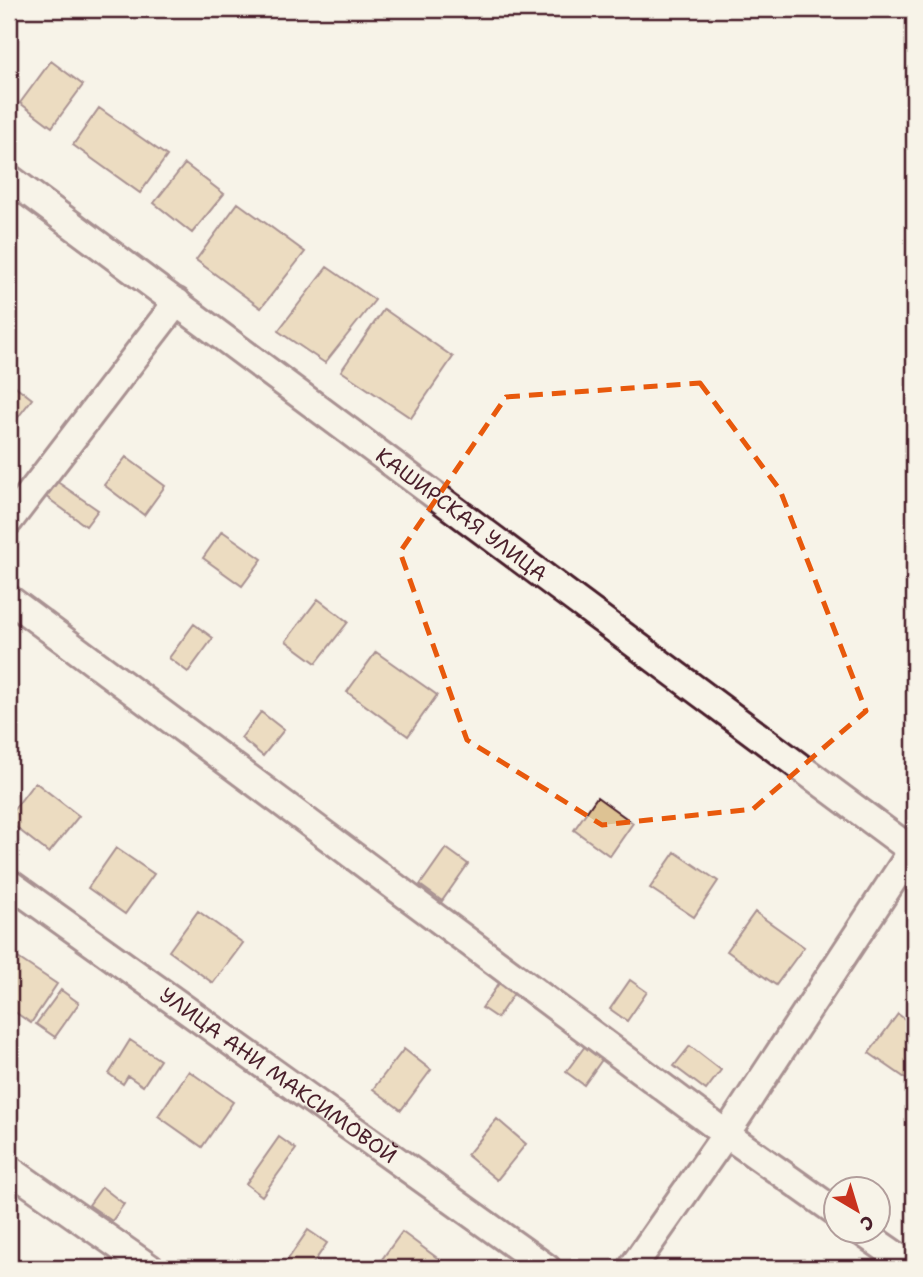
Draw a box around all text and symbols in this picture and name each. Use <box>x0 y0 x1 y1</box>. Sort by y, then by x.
street label: КАШИРСКАЯ УЛИЦА <box>370 442 553 588</box>
street label: УЛИЦА АНИ МАКСИМОВОЙ <box>154 981 402 1170</box>
north arrow <box>822 1176 892 1246</box>
text: С <box>855 1210 879 1236</box>

